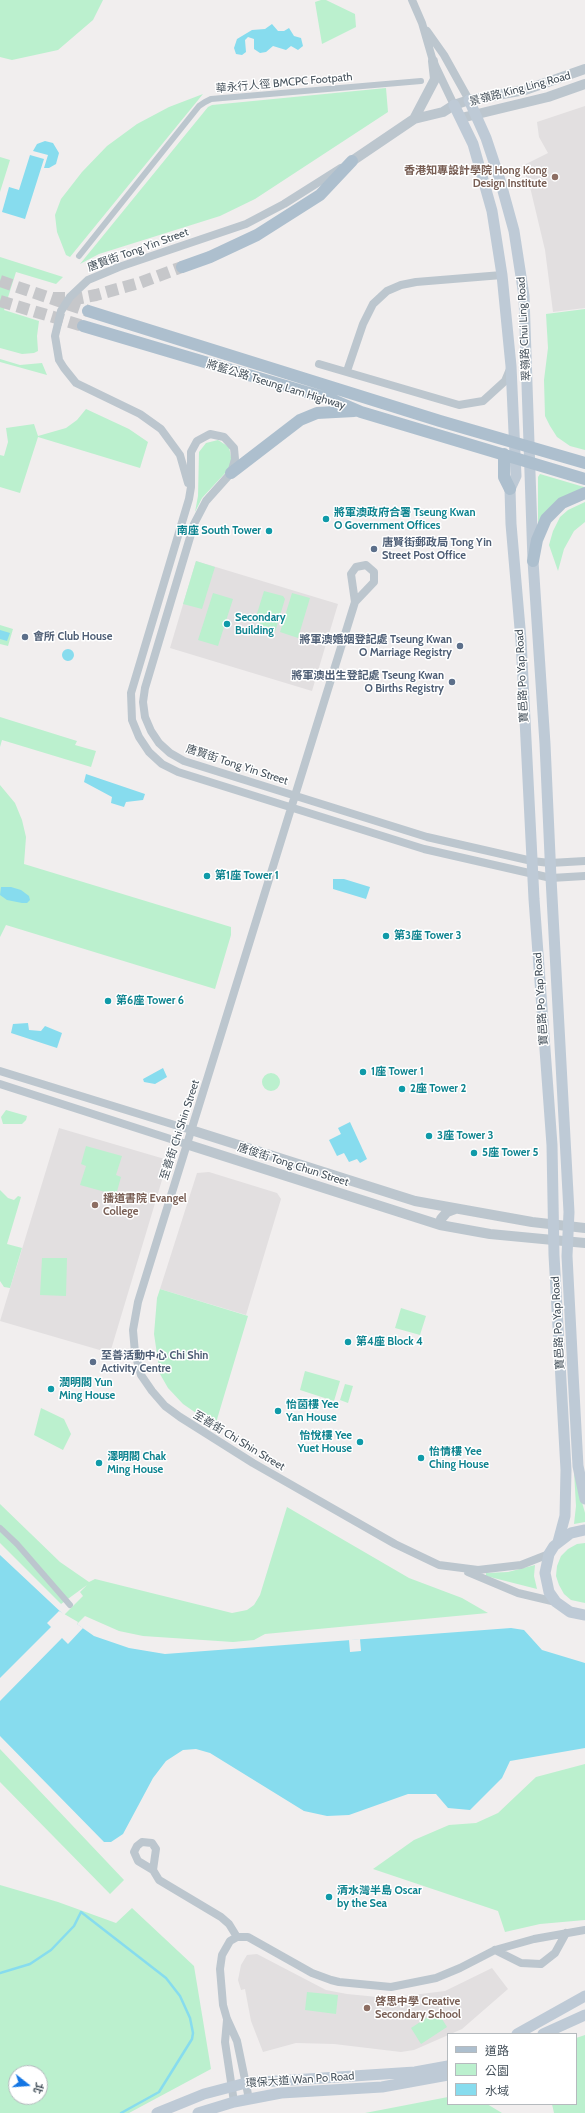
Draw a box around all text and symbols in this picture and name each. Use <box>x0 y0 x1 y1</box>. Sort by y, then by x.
street label: 景嶺路 King Ling Road <box>468 69 572 109</box>
street label: 華永行人徑 BMCPC Footpath <box>215 70 353 96</box>
place label: 香港知專設計學院 Hong Kong Design Institute <box>404 164 547 190</box>
marker: 香港知專設計學院 Hong Kong Design Institute <box>550 172 560 182</box>
street label: 唐賢街 Tong Yin Street <box>86 226 190 274</box>
street label: 翠嶺路 Chui Ling Road <box>515 276 533 382</box>
street label: 將藍公路 Tseung Lam Highway <box>205 358 347 412</box>
place label: 將軍澳政府合署 Tseung Kwan O Government Offices <box>334 506 475 532</box>
marker: 將軍澳政府合署 Tseung Kwan O Government Offices <box>321 514 331 524</box>
place label: 南座 South Tower <box>177 524 261 538</box>
marker: 南座 South Tower <box>264 526 274 536</box>
place label: 唐賢街郵政局 Tong Yin Street Post Office <box>382 536 492 562</box>
marker: 唐賢街郵政局 Tong Yin Street Post Office <box>369 544 379 554</box>
place label: Secondary Building <box>235 611 286 637</box>
marker: Secondary Building <box>222 619 232 629</box>
street label: 寶邑路 Po Yap Road <box>513 629 531 723</box>
place label: 會所 Club House <box>33 630 112 644</box>
marker: 會所 Club House <box>20 632 30 642</box>
place label: 將軍澳婚姻登記處 Tseung Kwan O Marriage Registry <box>300 633 452 659</box>
marker: 將軍澳婚姻登記處 Tseung Kwan O Marriage Registry <box>455 641 465 651</box>
place label: 將軍澳出生登記處 Tseung Kwan O Births Registry <box>292 669 444 695</box>
marker: 將軍澳出生登記處 Tseung Kwan O Births Registry <box>447 677 457 687</box>
street label: 唐賢街 Tong Yin Street <box>184 742 290 788</box>
place label: 第1座 Tower 1 <box>215 869 279 883</box>
marker: 第1座 Tower 1 <box>202 871 212 881</box>
place label: 第3座 Tower 3 <box>394 929 462 943</box>
marker: 第3座 Tower 3 <box>381 931 391 941</box>
street label: 寶邑路 Po Yap Road <box>531 952 551 1046</box>
place label: 第6座 Tower 6 <box>116 994 184 1008</box>
marker: 第6座 Tower 6 <box>103 996 113 1006</box>
place label: 1座 Tower 1 <box>371 1065 424 1079</box>
marker: 1座 Tower 1 <box>358 1067 368 1077</box>
street label: 至善街 Chi Shin Street <box>158 1078 202 1182</box>
place label: 2座 Tower 2 <box>410 1082 466 1096</box>
marker: 2座 Tower 2 <box>397 1084 407 1094</box>
place label: 3座 Tower 3 <box>437 1129 494 1143</box>
marker: 3座 Tower 3 <box>424 1131 434 1141</box>
street label: 唐俊街 Tong Chun Street <box>236 1141 350 1189</box>
place label: 5座 Tower 5 <box>482 1146 538 1160</box>
marker: 5座 Tower 5 <box>469 1148 479 1158</box>
place label: 播道書院 Evangel College <box>103 1192 187 1218</box>
marker: 播道書院 Evangel College <box>90 1200 100 1210</box>
street label: 寶邑路 Po Yap Road <box>549 1276 567 1370</box>
place label: 第4座 Block 4 <box>356 1335 423 1349</box>
marker: 第4座 Block 4 <box>343 1337 353 1347</box>
place label: 至善活動中心 Chi Shin Activity Centre <box>101 1349 208 1375</box>
marker: 至善活動中心 Chi Shin Activity Centre <box>88 1357 98 1367</box>
place label: 潤明閣 Yun Ming House <box>59 1376 115 1402</box>
marker: 潤明閣 Yun Ming House <box>46 1384 56 1394</box>
place label: 怡茵樓 Yee Yan House <box>286 1398 339 1424</box>
marker: 怡茵樓 Yee Yan House <box>273 1406 283 1416</box>
street label: 至善街 Chi Shin Street <box>191 1408 287 1474</box>
place label: 怡悅樓 Yee Yuet House <box>297 1429 352 1455</box>
marker: 怡悅樓 Yee Yuet House <box>355 1437 365 1447</box>
place label: 怡情樓 Yee Ching House <box>429 1445 489 1471</box>
place label: 澤明閣 Chak Ming House <box>107 1450 166 1476</box>
marker: 怡情樓 Yee Ching House <box>416 1453 426 1463</box>
marker: 澤明閣 Chak Ming House <box>94 1458 104 1468</box>
place label: 清水灣半島 Oscar by the Sea <box>337 1884 422 1910</box>
marker: 清水灣半島 Oscar by the Sea <box>324 1892 334 1902</box>
place label: 啓思中學 Creative Secondary School <box>375 1995 461 2021</box>
marker: 啓思中學 Creative Secondary School <box>362 2003 372 2013</box>
legend <box>447 2033 577 2105</box>
text: 道路 <box>485 2043 509 2058</box>
text: 公園 <box>485 2063 509 2078</box>
north arrow <box>8 2065 48 2105</box>
street label: 環保大道 Wan Po Road <box>245 2070 355 2090</box>
text: 北 <box>30 2081 47 2096</box>
text: 水域 <box>485 2083 509 2098</box>

